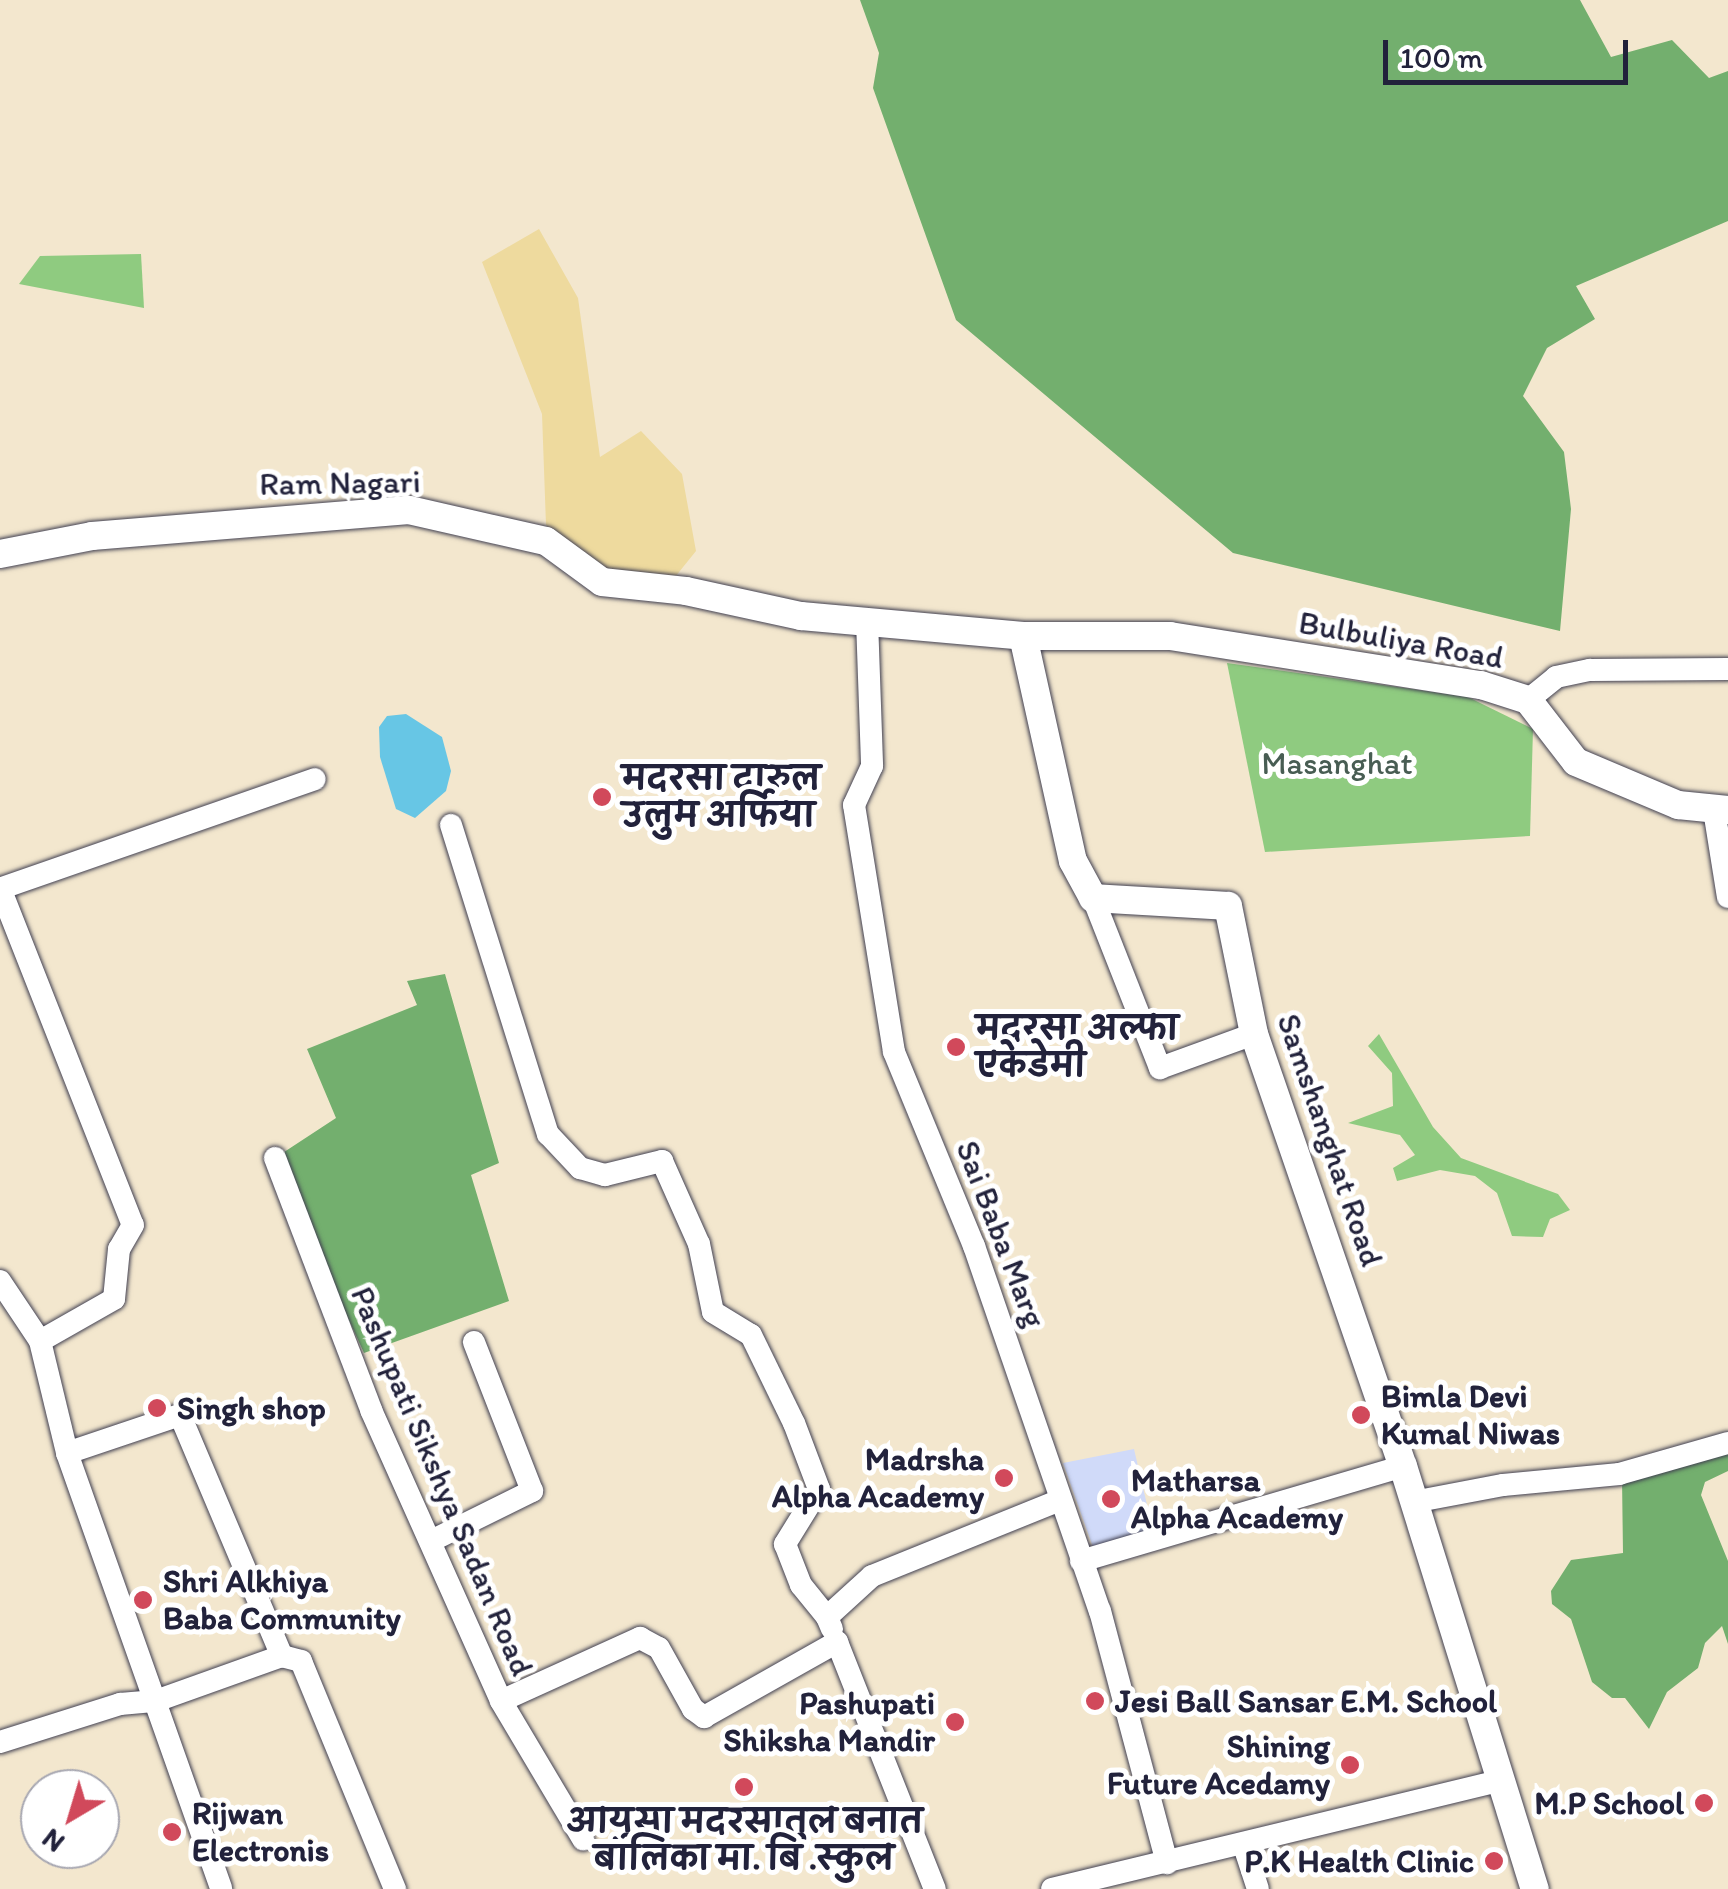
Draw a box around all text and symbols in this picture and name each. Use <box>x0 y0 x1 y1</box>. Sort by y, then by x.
scale bar <box>1388 20 1633 82</box>
text: 100 m <box>1400 39 1483 76</box>
street label: Ram Nagari <box>259 462 421 504</box>
street label: Bulbuliya Road <box>1296 603 1506 677</box>
park label: Masanghat <box>1261 744 1413 782</box>
place label: मदरसा दारुल उलुम अर्फिया <box>622 760 821 835</box>
marker: मदरसा दारुल उलुम अर्फिया <box>591 786 613 808</box>
street label: Samshanghat Road <box>1269 1009 1391 1271</box>
place label: मदरसा अल्फा एकेडेमी <box>976 1010 1179 1085</box>
marker: मदरसा अल्फा एकेडेमी <box>945 1036 967 1058</box>
street label: Sai Baba Marg <box>948 1135 1054 1333</box>
street label: Pashupati Sikshya Sadan Road <box>343 1282 541 1680</box>
place label: Bimla Devi Kumal Niwas <box>1381 1378 1559 1453</box>
place label: Singh shop <box>177 1389 326 1427</box>
marker: Singh shop <box>146 1397 168 1419</box>
marker: Bimla Devi Kumal Niwas <box>1350 1404 1372 1426</box>
place label: Madrsha Alpha Academy <box>771 1441 984 1516</box>
place label: Matharsa Alpha Academy <box>1131 1462 1344 1537</box>
marker: Madrsha Alpha Academy <box>993 1467 1015 1489</box>
marker: Matharsa Alpha Academy <box>1100 1488 1122 1510</box>
place label: Shri Alkhiya Baba Community <box>163 1563 400 1638</box>
marker: Shri Alkhiya Baba Community <box>132 1589 154 1611</box>
place label: Jesi Ball Sansar E.M. School <box>1115 1682 1498 1720</box>
place label: Pashupati Shiksha Mandir <box>723 1685 935 1760</box>
marker: Jesi Ball Sansar E.M. School <box>1084 1690 1106 1712</box>
marker: Pashupati Shiksha Mandir <box>944 1711 966 1733</box>
place label: Shining Future Acedamy <box>1106 1728 1330 1803</box>
marker: Shining Future Acedamy <box>1339 1754 1361 1776</box>
north arrow <box>20 1769 120 1869</box>
marker: आयुसा मदरसातुल बनात बालिका मा. बि .स्कुल <box>733 1776 755 1798</box>
place label: M.P School <box>1534 1784 1684 1822</box>
marker: M.P School <box>1693 1792 1715 1814</box>
place label: Rijwan Electronis <box>192 1795 329 1870</box>
place label: आयुसा मदरसातुल बनात बालिका मा. बि .स्कुल <box>565 1803 923 1878</box>
marker: Rijwan Electronis <box>161 1821 183 1843</box>
text: N <box>35 1822 71 1860</box>
place label: P.K Health Clinic <box>1244 1842 1474 1880</box>
marker: P.K Health Clinic <box>1483 1850 1505 1872</box>

